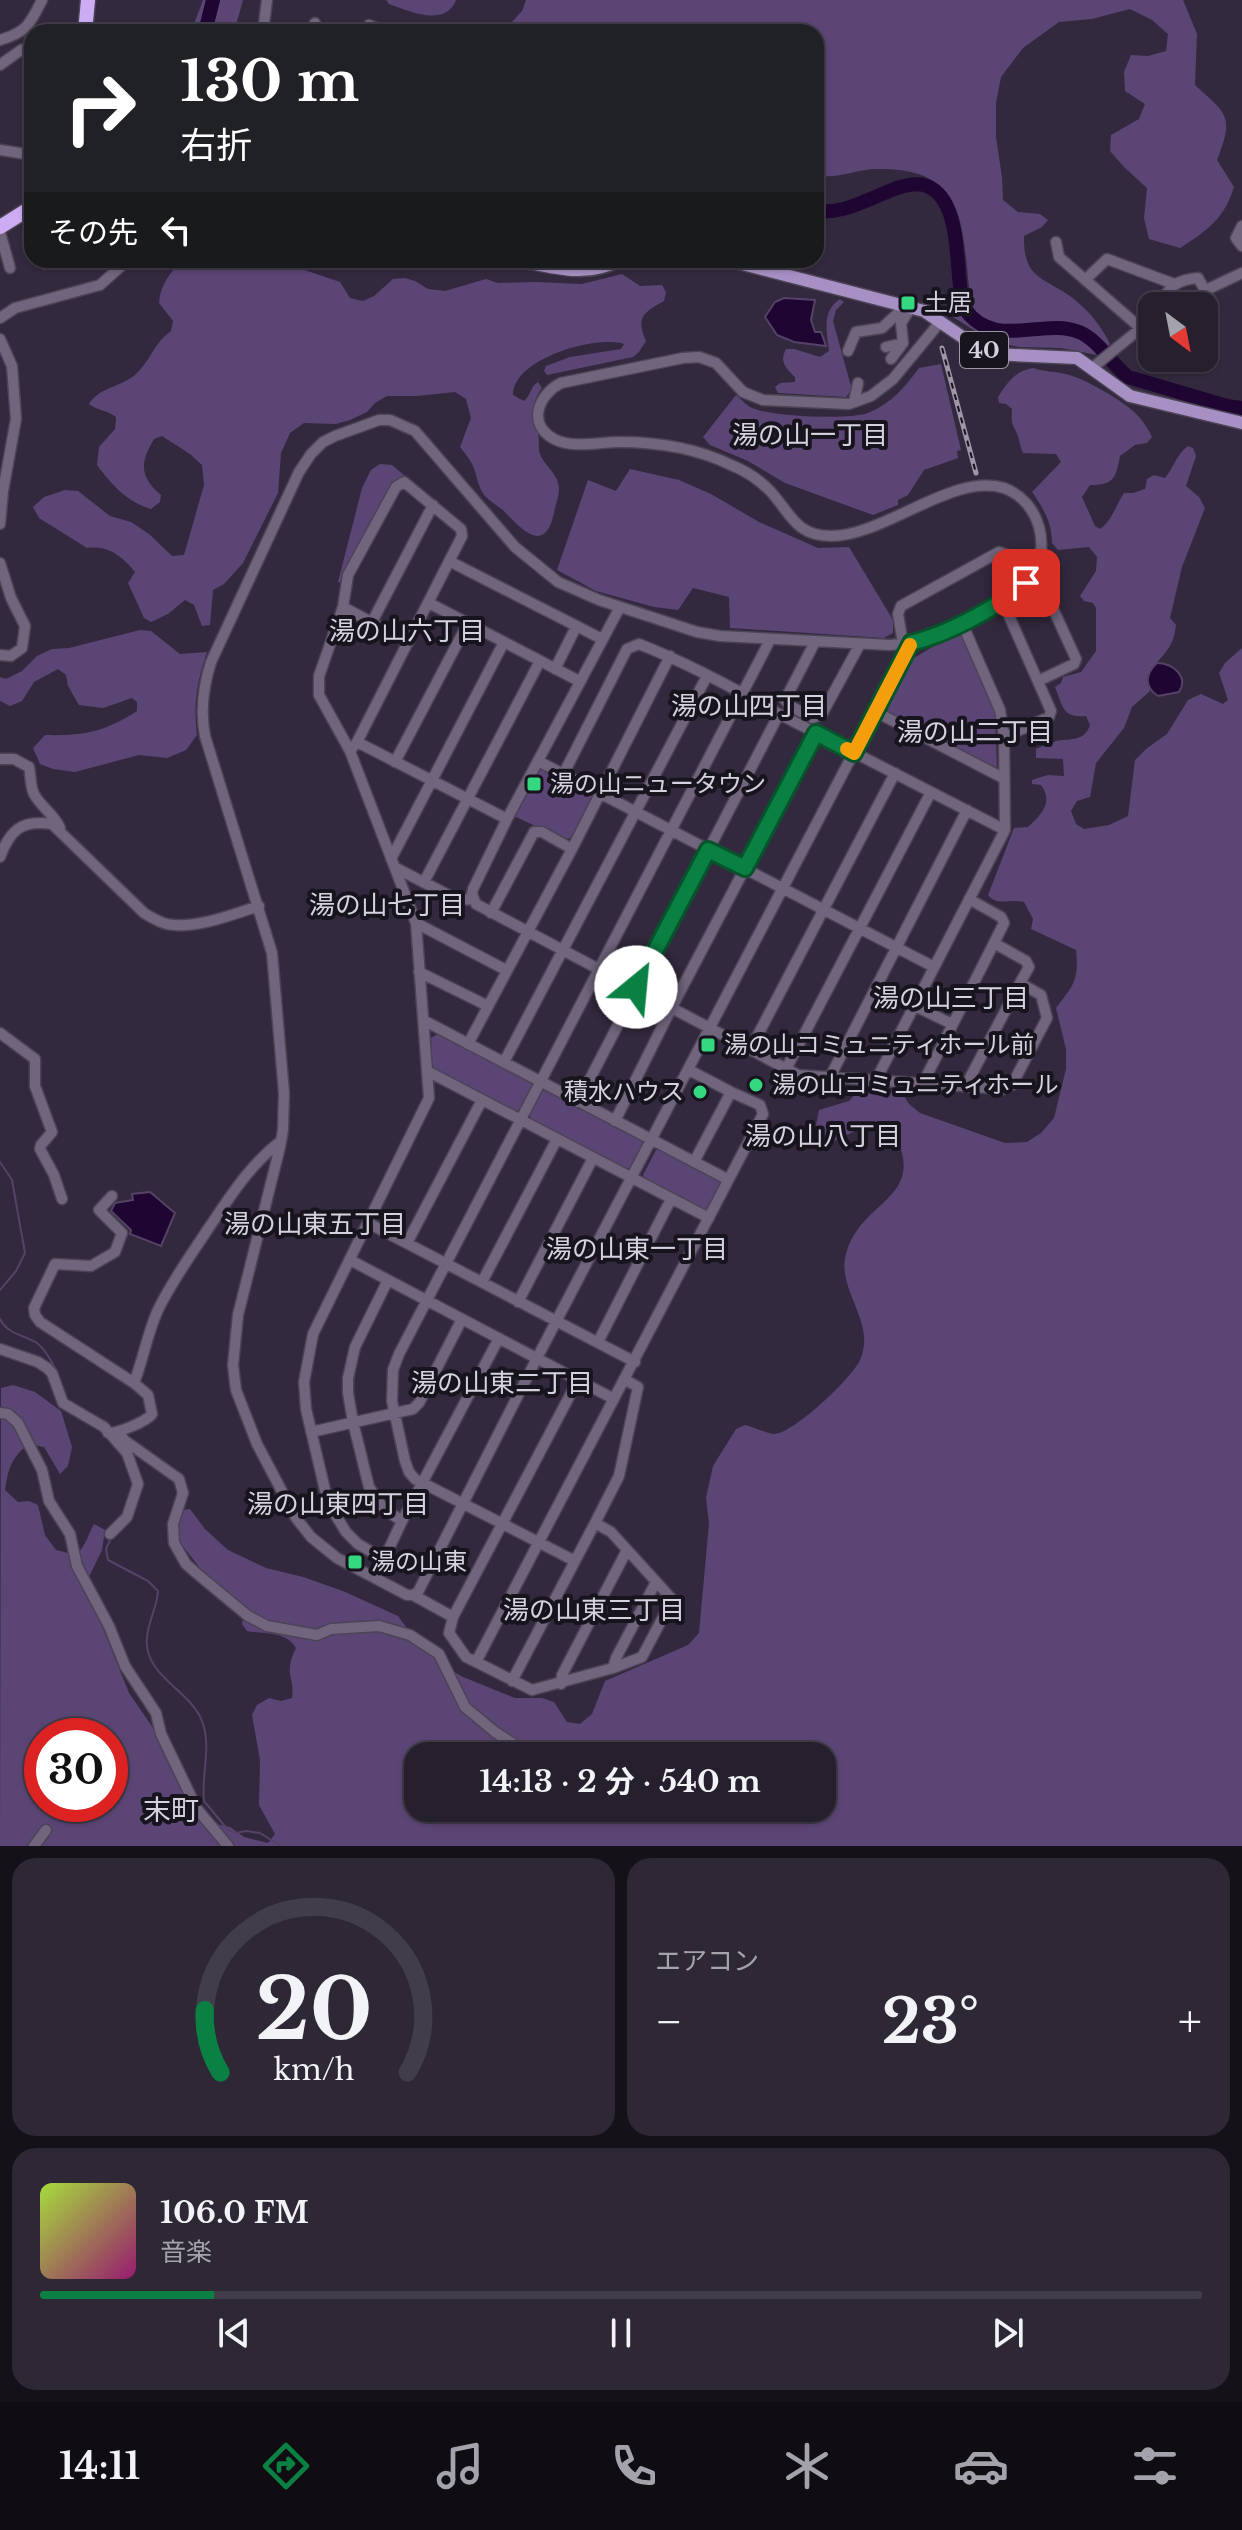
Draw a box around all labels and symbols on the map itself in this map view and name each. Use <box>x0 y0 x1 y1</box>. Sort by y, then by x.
place label: 土居 <box>924 288 972 317</box>
north arrow <box>1138 292 1218 372</box>
marker: 土居 <box>899 294 917 312</box>
road number: 40 <box>960 332 1008 368</box>
district label: 湯の山一丁目 <box>732 419 888 451</box>
pin <box>992 549 1060 617</box>
district label: 湯の山六丁目 <box>329 615 485 647</box>
district label: 湯の山四丁目 <box>671 690 827 722</box>
district label: 湯の山二丁目 <box>897 716 1053 748</box>
place label: 湯の山ニュータウン <box>550 769 766 798</box>
marker: 湯の山ニュータウン <box>525 775 543 793</box>
district label: 湯の山七丁目 <box>309 889 465 921</box>
position arrow <box>594 945 678 1029</box>
district label: 湯の山三丁目 <box>873 982 1029 1014</box>
place label: 湯の山コミュニティホール前 <box>724 1030 1035 1059</box>
marker: 湯の山コミュニティホール前 <box>699 1036 717 1054</box>
place label: 湯の山コミュニティホール <box>772 1070 1059 1099</box>
marker: 湯の山コミュニティホール <box>747 1076 765 1094</box>
place label: 積水ハウス <box>564 1077 684 1106</box>
marker: 積水ハウス <box>691 1083 709 1101</box>
district label: 湯の山八丁目 <box>745 1120 901 1152</box>
district label: 湯の山東五丁目 <box>224 1208 406 1240</box>
district label: 湯の山東一丁目 <box>546 1233 728 1265</box>
district label: 湯の山東二丁目 <box>411 1367 593 1399</box>
district label: 湯の山東四丁目 <box>247 1488 429 1520</box>
place label: 湯の山東 <box>371 1547 467 1576</box>
marker: 湯の山東 <box>346 1553 364 1571</box>
district label: 湯の山東三丁目 <box>503 1594 685 1626</box>
speed limit sign: 30 <box>24 1718 128 1822</box>
district label: 末町 <box>143 1793 199 1828</box>

